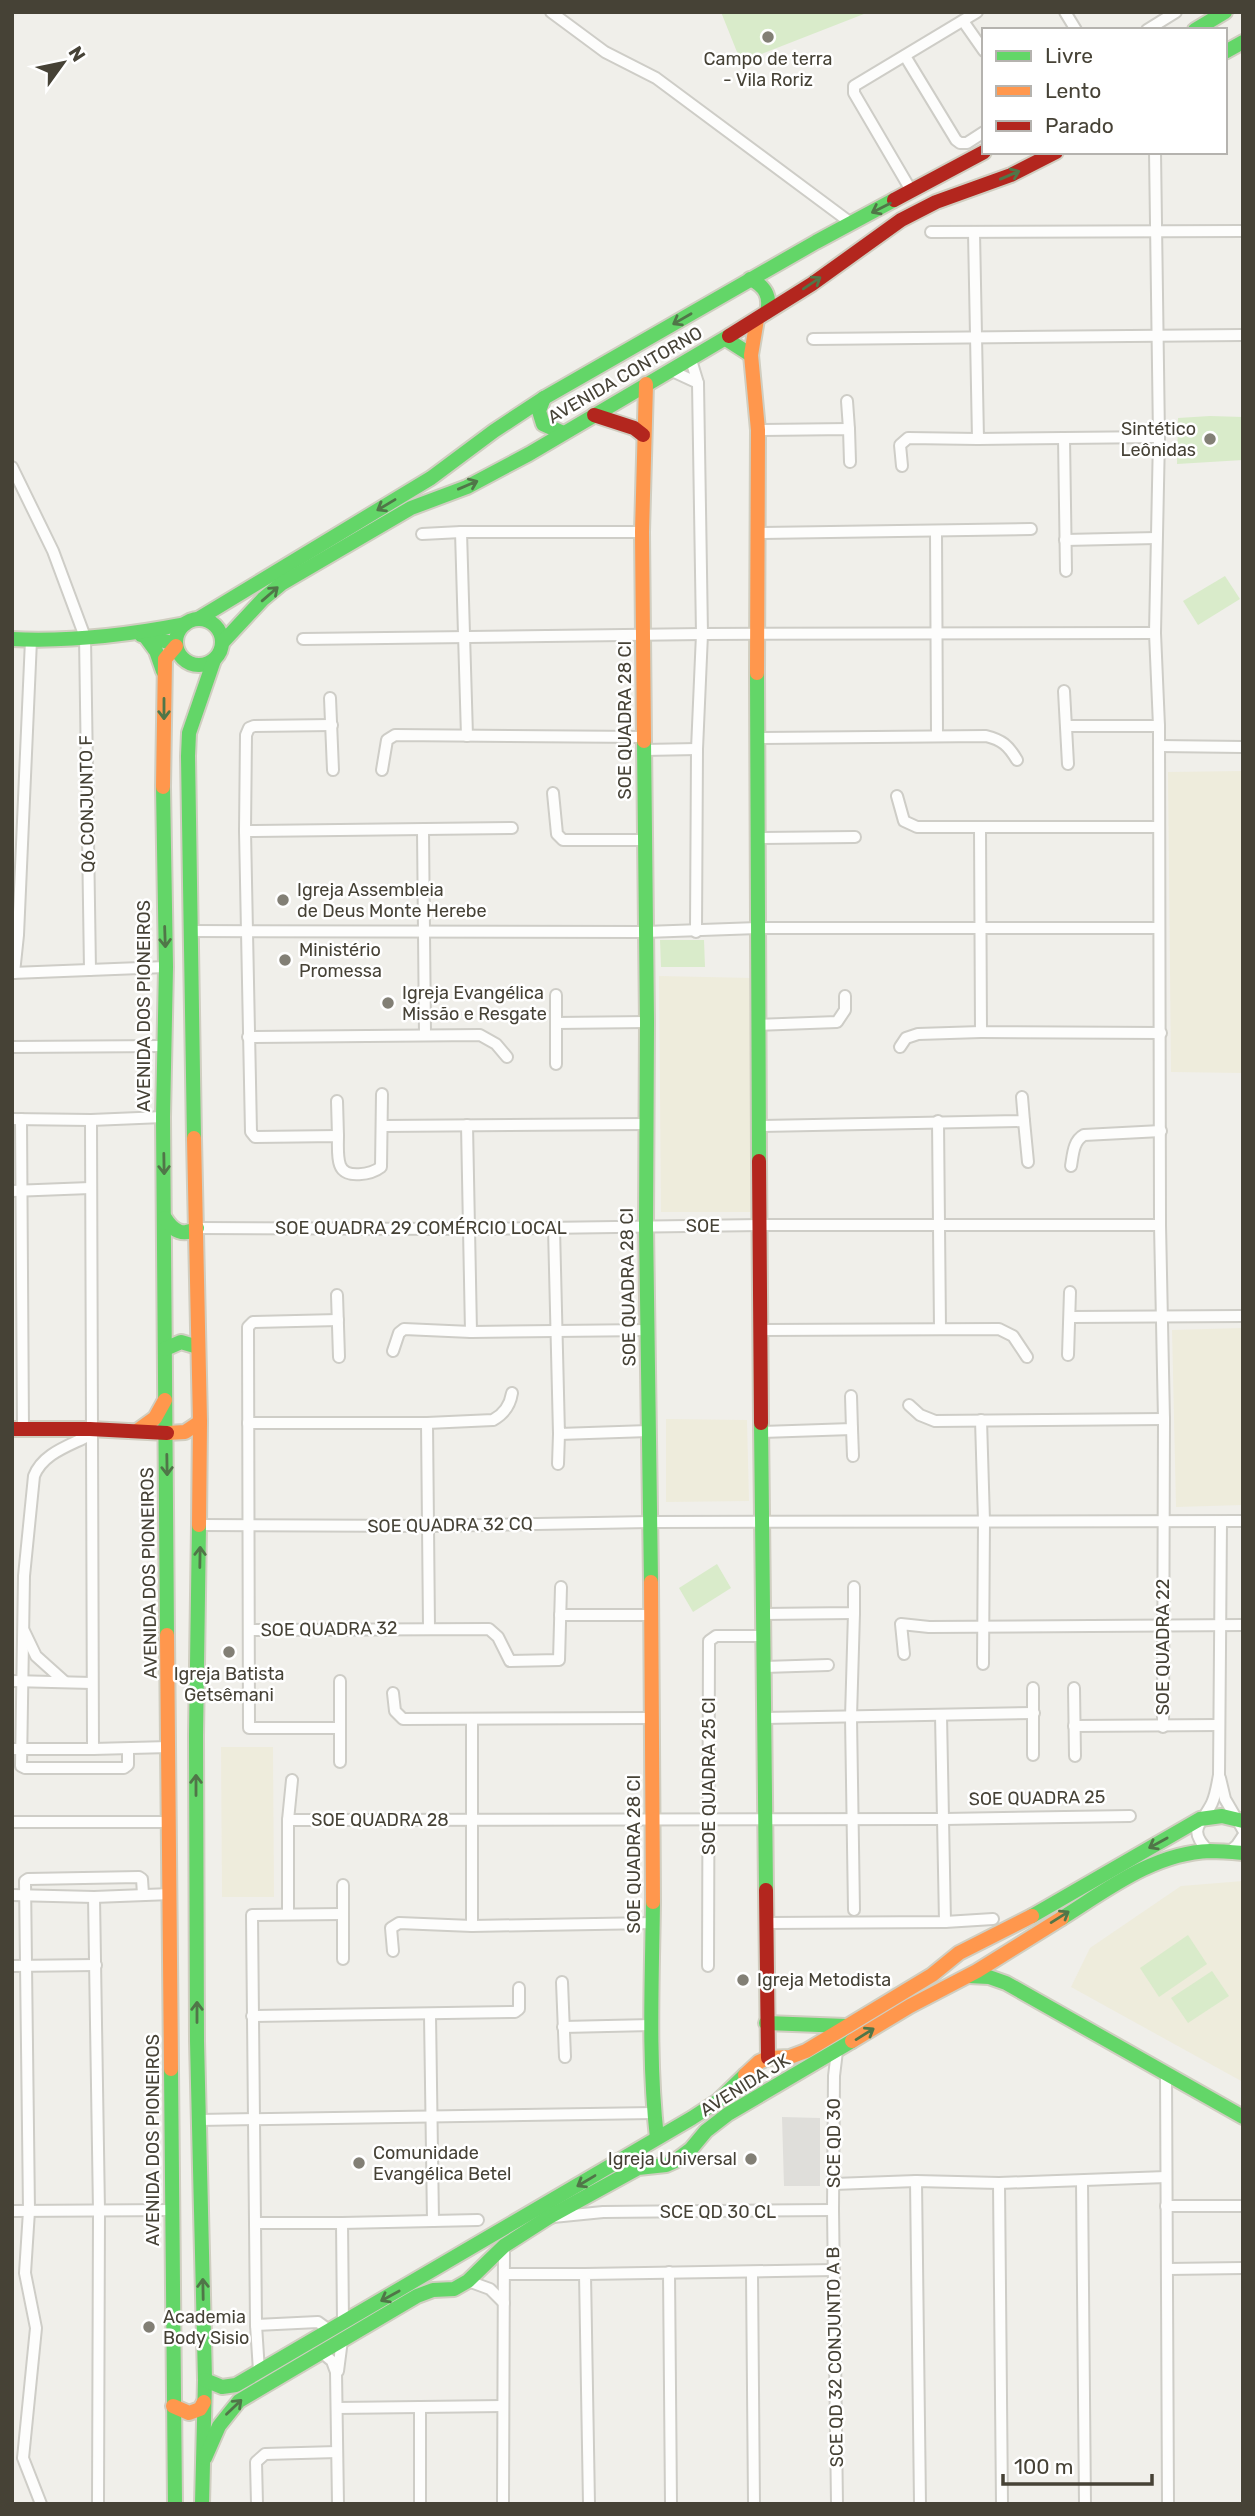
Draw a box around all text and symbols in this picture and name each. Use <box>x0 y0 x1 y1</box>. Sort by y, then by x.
north arrow <box>28 28 98 98</box>
legend <box>982 28 1227 154</box>
marker: Campo de terra - Vila Roriz <box>760 29 776 45</box>
text: N <box>63 42 90 66</box>
text: Livre <box>1045 43 1093 68</box>
place label: Campo de terra - Vila Roriz <box>704 48 832 91</box>
text: Lento <box>1045 78 1101 103</box>
text: Parado <box>1045 113 1114 138</box>
one-way arrow <box>999 168 1020 181</box>
one-way arrow <box>871 201 892 215</box>
one-way arrow <box>802 276 821 290</box>
one-way arrow <box>673 312 693 326</box>
street label: AVENIDA CONTORNO <box>544 322 706 428</box>
place label: Sintético Leônidas <box>1121 418 1196 461</box>
marker: Sintético Leônidas <box>1202 431 1218 447</box>
one-way arrow <box>457 478 478 491</box>
one-way arrow <box>377 499 397 513</box>
one-way arrow <box>260 586 278 602</box>
street label: SOE QUADRA 28 CI <box>614 641 636 799</box>
one-way arrow <box>157 698 171 721</box>
street label: Q6 CONJUNTO F <box>75 735 99 873</box>
place label: Igreja Assembleia de Deus Monte Herebe <box>297 879 487 922</box>
marker: Igreja Assembleia de Deus Monte Herebe <box>275 892 291 908</box>
street label: AVENIDA DOS PIONEIROS <box>133 900 155 1112</box>
one-way arrow <box>159 925 172 948</box>
place label: Ministério Promessa <box>299 939 382 982</box>
marker: Ministério Promessa <box>277 952 293 968</box>
place label: Igreja Evangélica Missão e Resgate <box>402 982 547 1025</box>
marker: Igreja Evangélica Missão e Resgate <box>380 995 396 1011</box>
one-way arrow <box>157 1153 171 1176</box>
street label: SOE QUADRA 28 CI <box>616 1207 640 1367</box>
street label: SOE <box>686 1215 720 1237</box>
street label: SOE QUADRA 29 COMÉRCIO LOCAL <box>275 1217 567 1239</box>
one-way arrow <box>160 1454 174 1477</box>
street label: AVENIDA DOS PIONEIROS <box>136 1467 162 1679</box>
street label: SOE QUADRA 32 CQ <box>367 1513 533 1537</box>
one-way arrow <box>193 1546 206 1569</box>
street label: SOE QUADRA 22 <box>1152 1579 1174 1715</box>
street label: SOE QUADRA 32 <box>260 1617 398 1641</box>
marker: Igreja Batista Getsêmani <box>221 1644 237 1660</box>
place label: Igreja Batista Getsêmani <box>174 1663 284 1706</box>
street label: SOE QUADRA 25 CI <box>698 1697 720 1855</box>
one-way arrow <box>189 1773 203 1796</box>
street label: SOE QUADRA 28 CI <box>623 1775 645 1933</box>
street label: SOE QUADRA 25 <box>968 1786 1106 1810</box>
street label: SOE QUADRA 28 <box>311 1809 449 1831</box>
one-way arrow <box>1148 1836 1168 1850</box>
one-way arrow <box>1050 1910 1070 1924</box>
place label: Igreja Metodista <box>757 1969 891 1991</box>
marker: Igreja Metodista <box>735 1972 751 1988</box>
one-way arrow <box>190 2001 204 2024</box>
one-way arrow <box>855 2027 875 2041</box>
street label: AVENIDA DOS PIONEIROS <box>142 2034 164 2246</box>
street label: AVENIDA JK <box>696 2049 794 2121</box>
street label: SCE QD 30 <box>823 2098 845 2188</box>
place label: Comunidade Evangélica Betel <box>373 2142 511 2185</box>
place label: Igreja Universal <box>608 2148 737 2170</box>
marker: Igreja Universal <box>743 2151 759 2167</box>
marker: Comunidade Evangélica Betel <box>351 2155 367 2171</box>
one-way arrow <box>577 2174 597 2188</box>
street label: SCE QD 30 CL <box>660 2201 776 2223</box>
street label: SCE QD 32 CONJUNTO A B <box>822 2246 848 2468</box>
one-way arrow <box>196 2277 210 2300</box>
one-way arrow <box>380 2289 400 2303</box>
place label: Academia Body Sisio <box>163 2306 249 2349</box>
marker: Academia Body Sisio <box>141 2319 157 2335</box>
one-way arrow <box>225 2399 243 2416</box>
scale bar <box>1003 2442 1152 2486</box>
text: 100 m <box>1014 2454 1073 2479</box>

